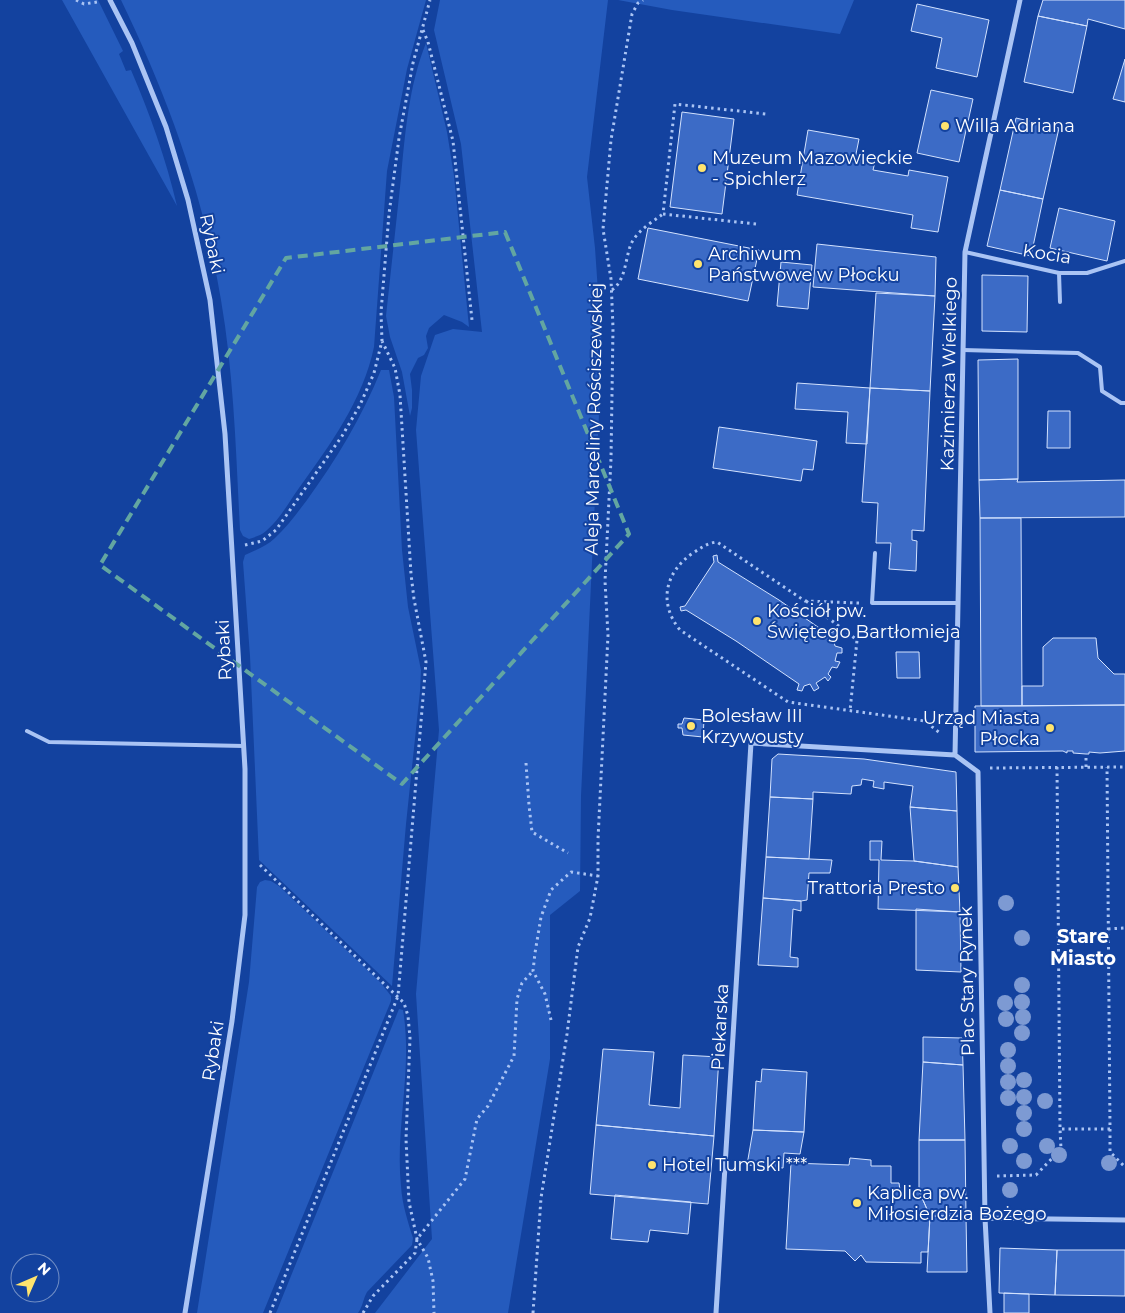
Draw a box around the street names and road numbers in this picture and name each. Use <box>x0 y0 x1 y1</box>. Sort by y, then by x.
street label: Rybaki <box>195 212 229 276</box>
street label: Kocia <box>1021 239 1073 269</box>
street label: Kazimierza Wielkiego <box>936 277 962 471</box>
street label: Aleja Marceliny Rościszewskiej <box>581 283 607 555</box>
street label: Rybaki <box>211 619 237 681</box>
street label: Plac Stary Rynek <box>955 906 979 1056</box>
street label: Piekarska <box>707 983 733 1071</box>
street label: Rybaki <box>197 1019 229 1083</box>

